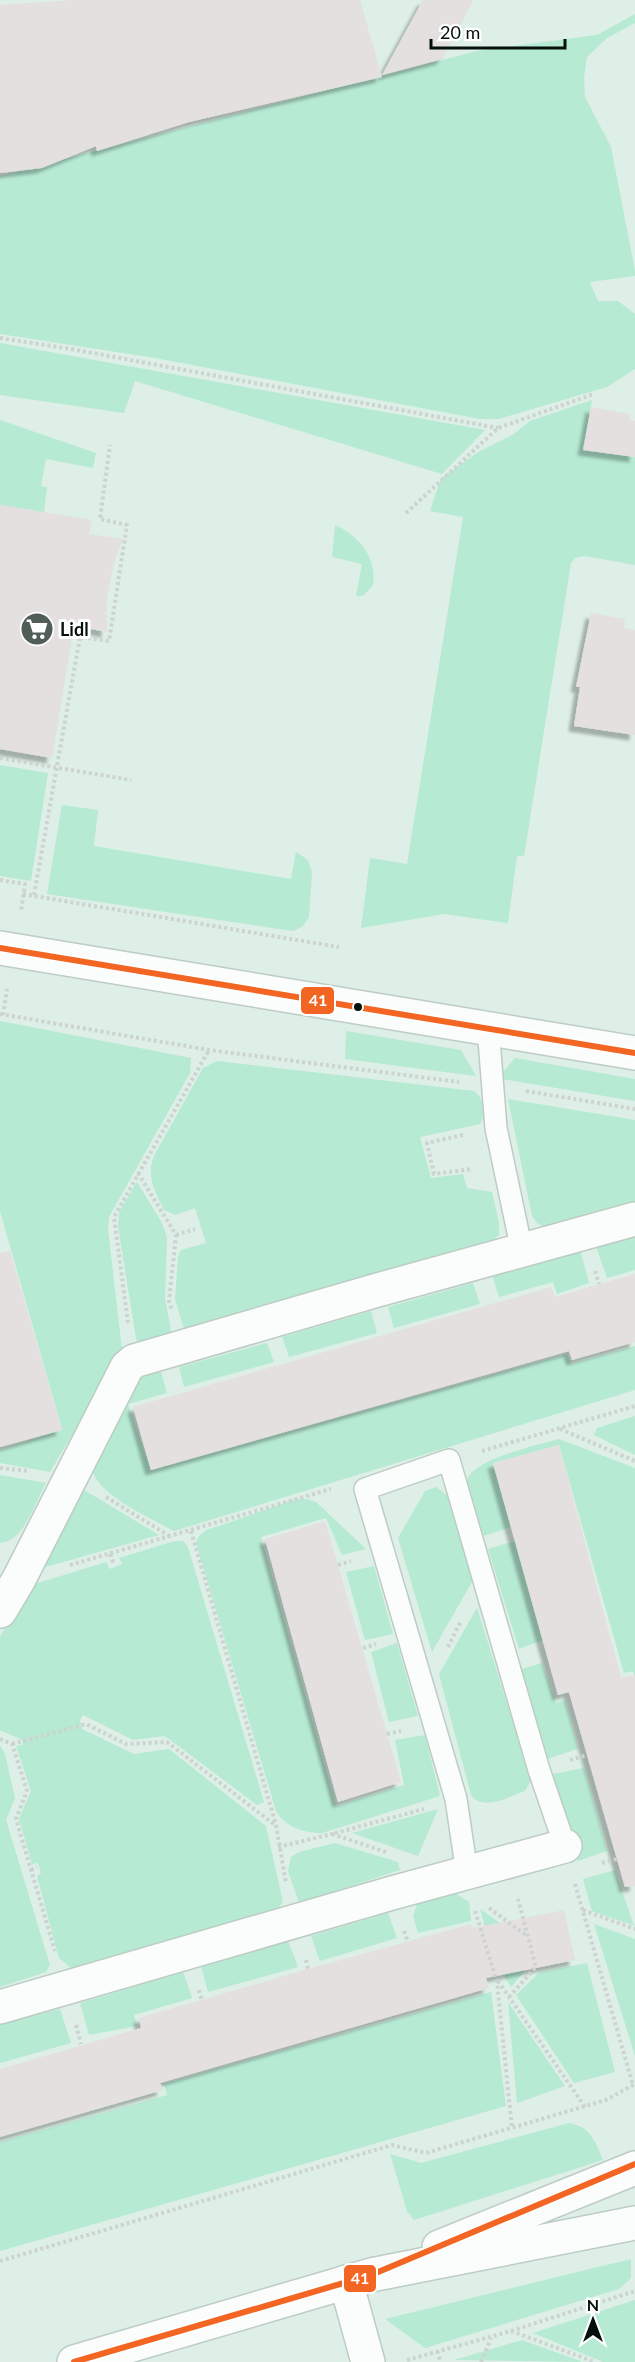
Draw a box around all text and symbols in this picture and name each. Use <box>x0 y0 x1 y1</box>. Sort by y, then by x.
scale bar <box>431 12 564 50</box>
text: 20 m <box>440 21 480 43</box>
supermarket icon: Lidl <box>19 611 55 647</box>
place label: Lidl <box>60 618 89 640</box>
line badge: 41 <box>300 986 335 1015</box>
text: 41 <box>309 990 327 1009</box>
unlabelled marker <box>352 1001 364 1013</box>
line badge: 41 <box>343 2264 377 2293</box>
text: 41 <box>351 2268 369 2287</box>
north arrow <box>563 2290 623 2350</box>
text: N <box>587 2295 599 2314</box>

